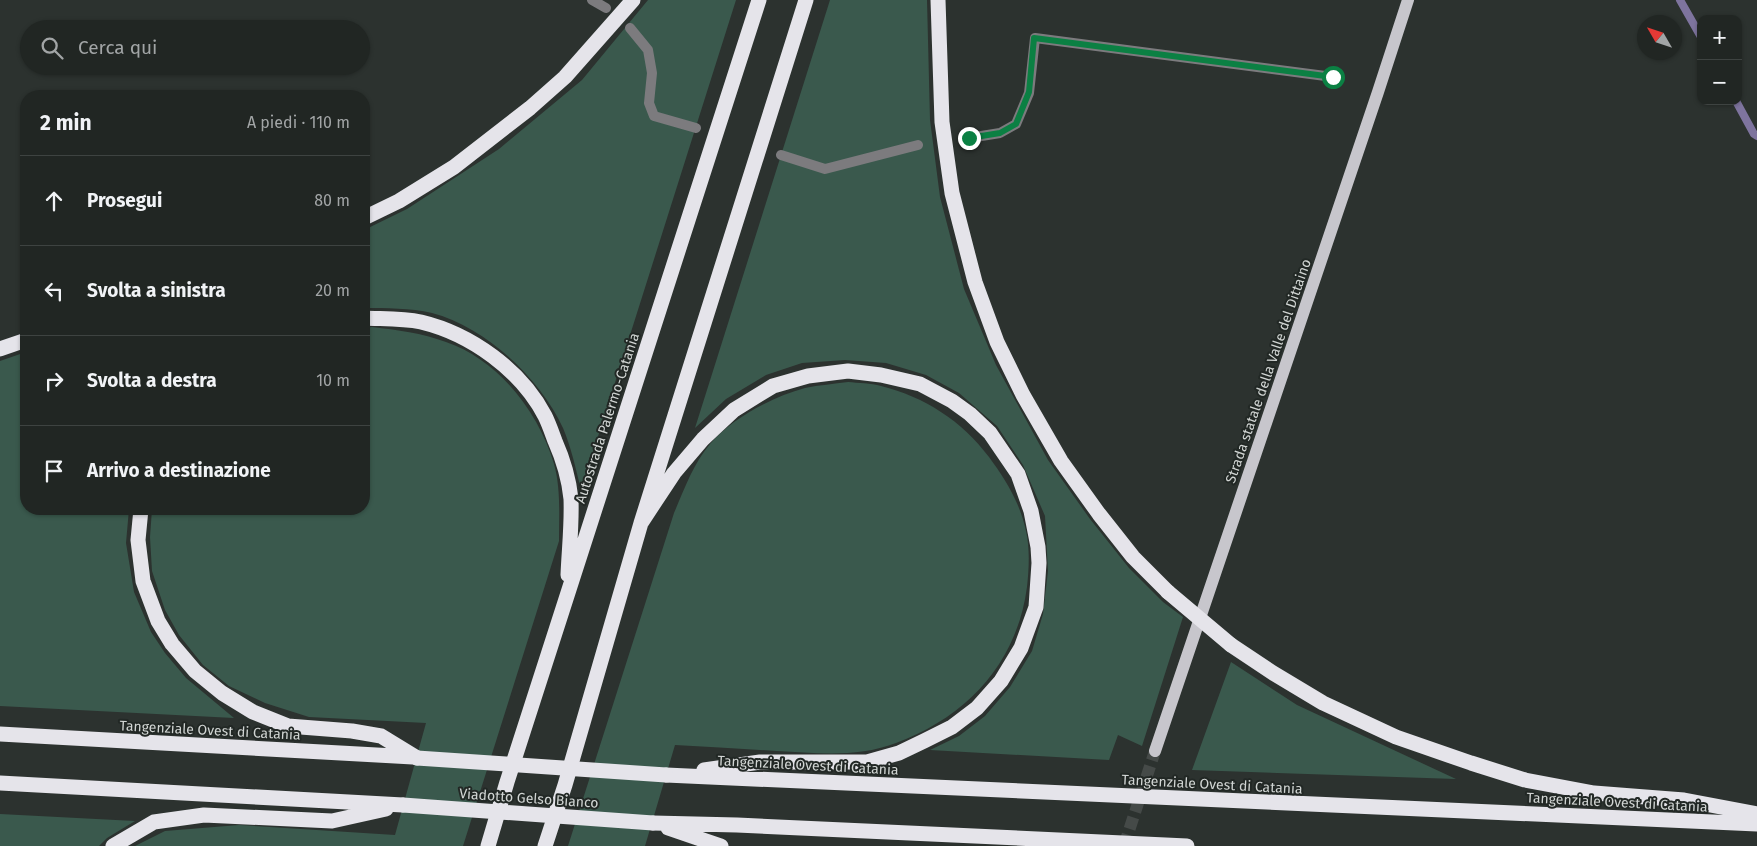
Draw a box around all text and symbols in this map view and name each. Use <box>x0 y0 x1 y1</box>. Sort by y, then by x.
north arrow <box>1637 15 1682 60</box>
map controls <box>1697 15 1742 105</box>
button: + <box>1697 15 1742 60</box>
search box <box>20 20 370 75</box>
icon: search <box>38 34 66 62</box>
text: Cerca qui <box>78 36 157 59</box>
button: − <box>1697 60 1742 105</box>
route start <box>1322 66 1345 89</box>
text: 2 min <box>40 110 92 136</box>
text: A piedi · 110 m <box>247 113 350 132</box>
route end <box>958 127 981 150</box>
icon: ahead <box>40 187 68 215</box>
text: Prosegui <box>87 189 162 212</box>
text: 80 m <box>314 191 350 210</box>
street label: Strada statale della Valle del Dittaino <box>1222 257 1315 486</box>
icon: left <box>40 277 68 305</box>
text: Svolta a sinistra <box>87 279 226 302</box>
text: 20 m <box>315 281 350 300</box>
street label: Autostrada Palermo-Catania <box>572 331 643 506</box>
icon: right <box>40 367 68 395</box>
text: Svolta a destra <box>87 369 217 392</box>
text: 10 m <box>316 371 350 390</box>
icon: arrive <box>40 457 68 485</box>
text: Arrivo a destinazione <box>87 459 271 482</box>
street label: Tangenziale Ovest di Catania <box>119 717 301 744</box>
street label: Tangenziale Ovest di Catania <box>717 752 899 779</box>
street label: Tangenziale Ovest di Catania <box>1121 771 1303 798</box>
street label: Viadotto Gelso Bianco <box>459 785 599 812</box>
street label: Tangenziale Ovest di Catania <box>1526 789 1708 816</box>

